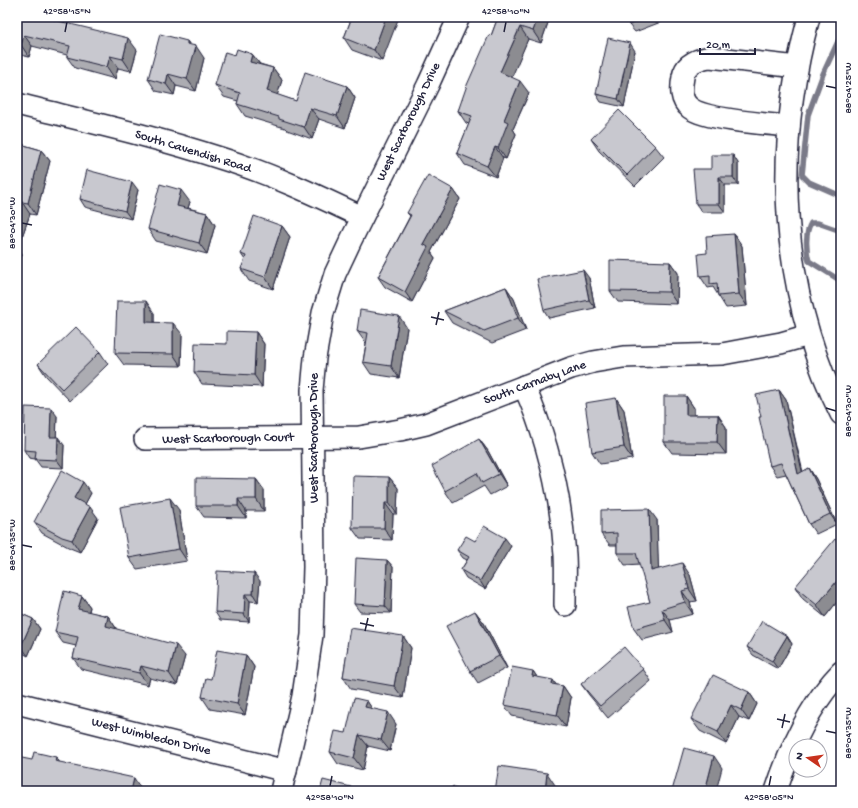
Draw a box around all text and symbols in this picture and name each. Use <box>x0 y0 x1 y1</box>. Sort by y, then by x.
text: 42°58'15"N <box>43 6 91 18</box>
text: 42°58'10"N <box>482 6 530 18</box>
scale bar <box>700 30 755 56</box>
text: 20 m <box>706 39 731 53</box>
street label: West Scarborough Drive <box>374 60 444 184</box>
text: 88°04'25"W <box>843 62 855 114</box>
street label: South Cavendish Road <box>133 127 254 177</box>
text: 88°04'30"W <box>7 197 19 249</box>
street label: South Carnaby Lane <box>482 357 588 408</box>
street label: West Scarborough Drive <box>307 373 322 503</box>
text: 88°04'30"W <box>843 385 855 437</box>
street label: West Scarborough Court <box>162 430 296 448</box>
text: 88°04'35"W <box>7 519 19 571</box>
text: 88°04'35"W <box>843 707 855 759</box>
street label: West Wimbledon Drive <box>90 715 212 759</box>
north arrow <box>788 738 828 778</box>
text: N <box>794 751 807 761</box>
text: 42°58'10"N <box>306 792 354 804</box>
text: 42°58'05"N <box>744 792 794 804</box>

